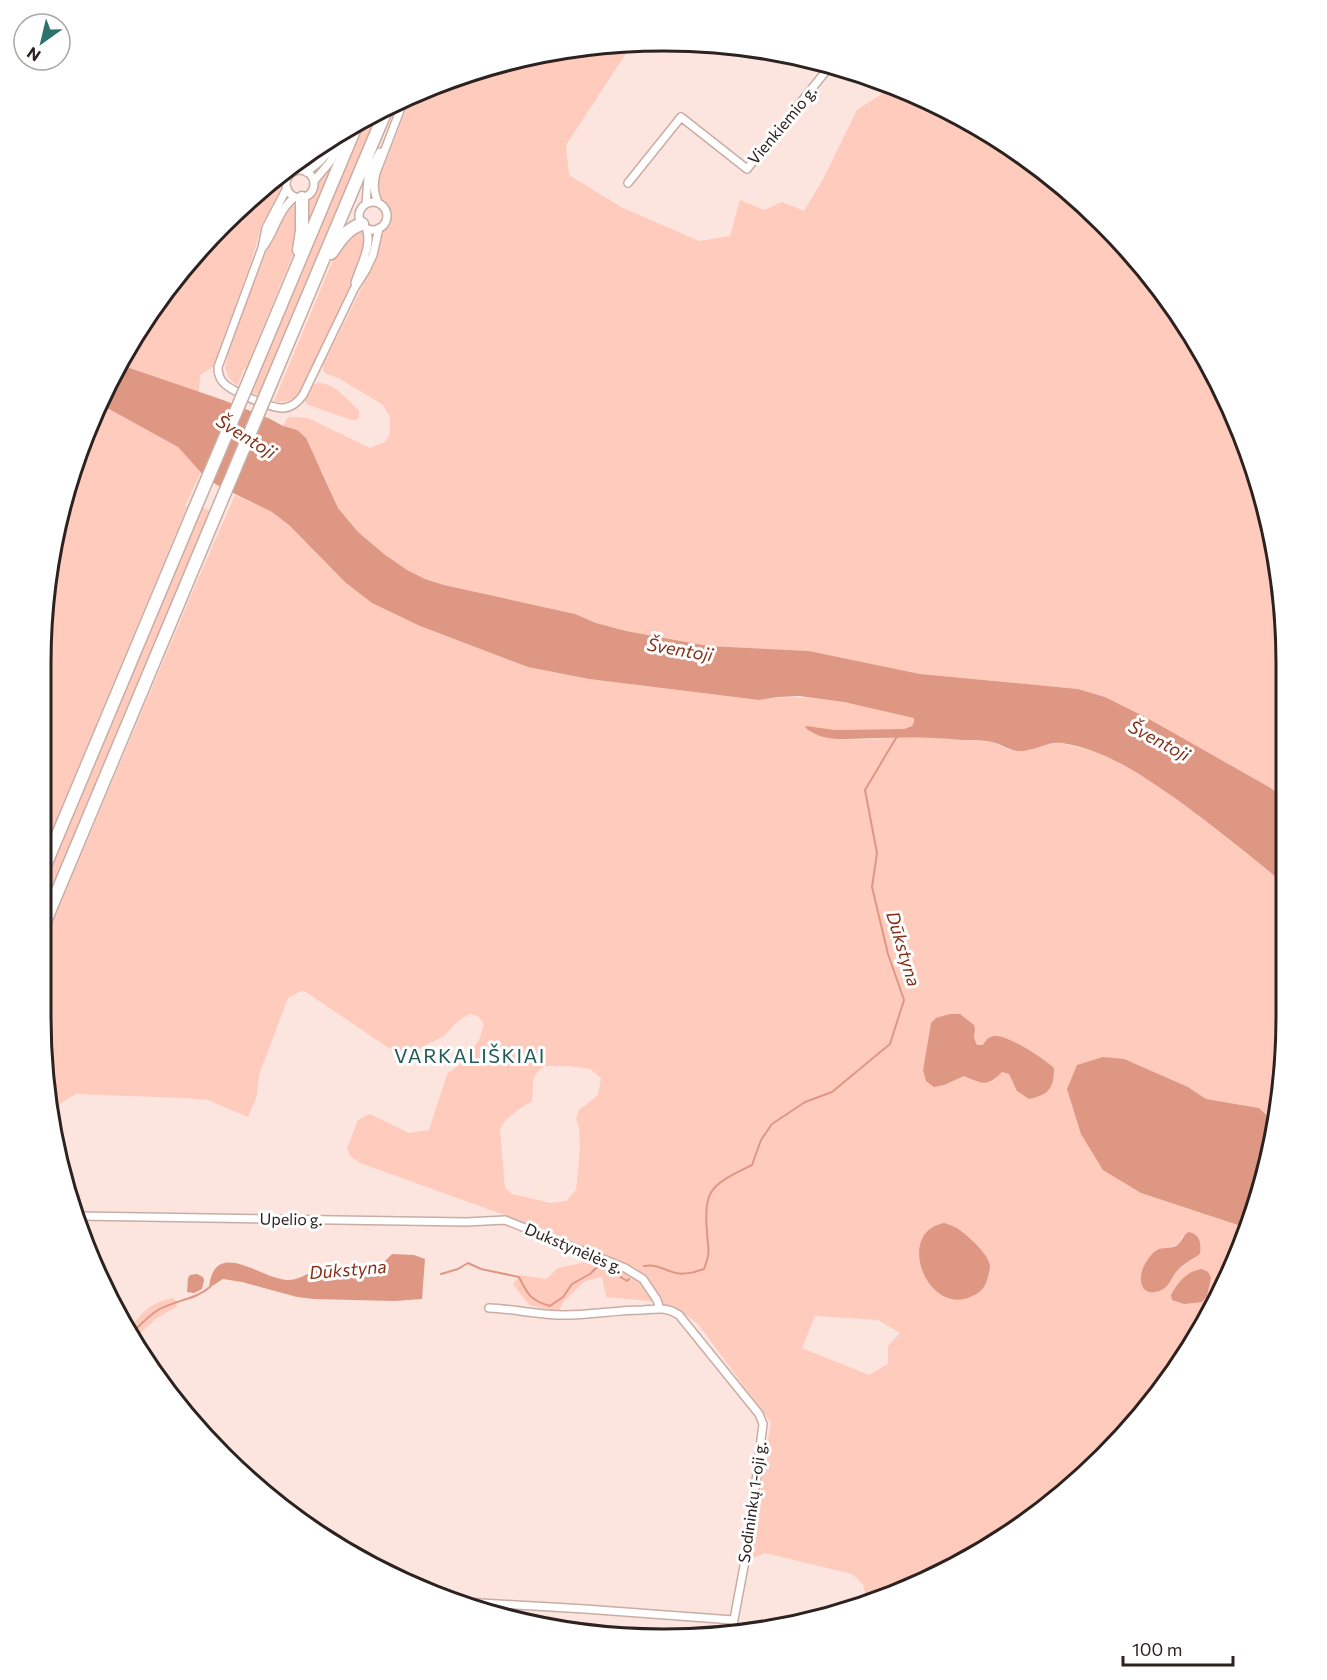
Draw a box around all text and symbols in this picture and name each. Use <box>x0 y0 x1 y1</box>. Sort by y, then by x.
north arrow <box>12 12 72 72</box>
text: N <box>23 44 44 66</box>
street label: Vienkiemio g. <box>743 81 820 168</box>
water label: Šventoji <box>213 409 282 464</box>
water label: Šventoji <box>646 632 716 666</box>
water label: Šventoji <box>1125 715 1195 766</box>
water label: Dūkstyna <box>882 908 926 989</box>
district label: VARKALIŠKIAI <box>394 1043 546 1067</box>
street label: Upelio g. <box>259 1208 323 1229</box>
street label: Dukstynėlės g. <box>522 1218 626 1277</box>
water label: Dūkstyna <box>308 1255 388 1283</box>
street label: Sodininkų 1-oji g. <box>734 1440 769 1564</box>
scale bar <box>1123 1629 1232 1667</box>
text: 100 m <box>1132 1638 1182 1660</box>

